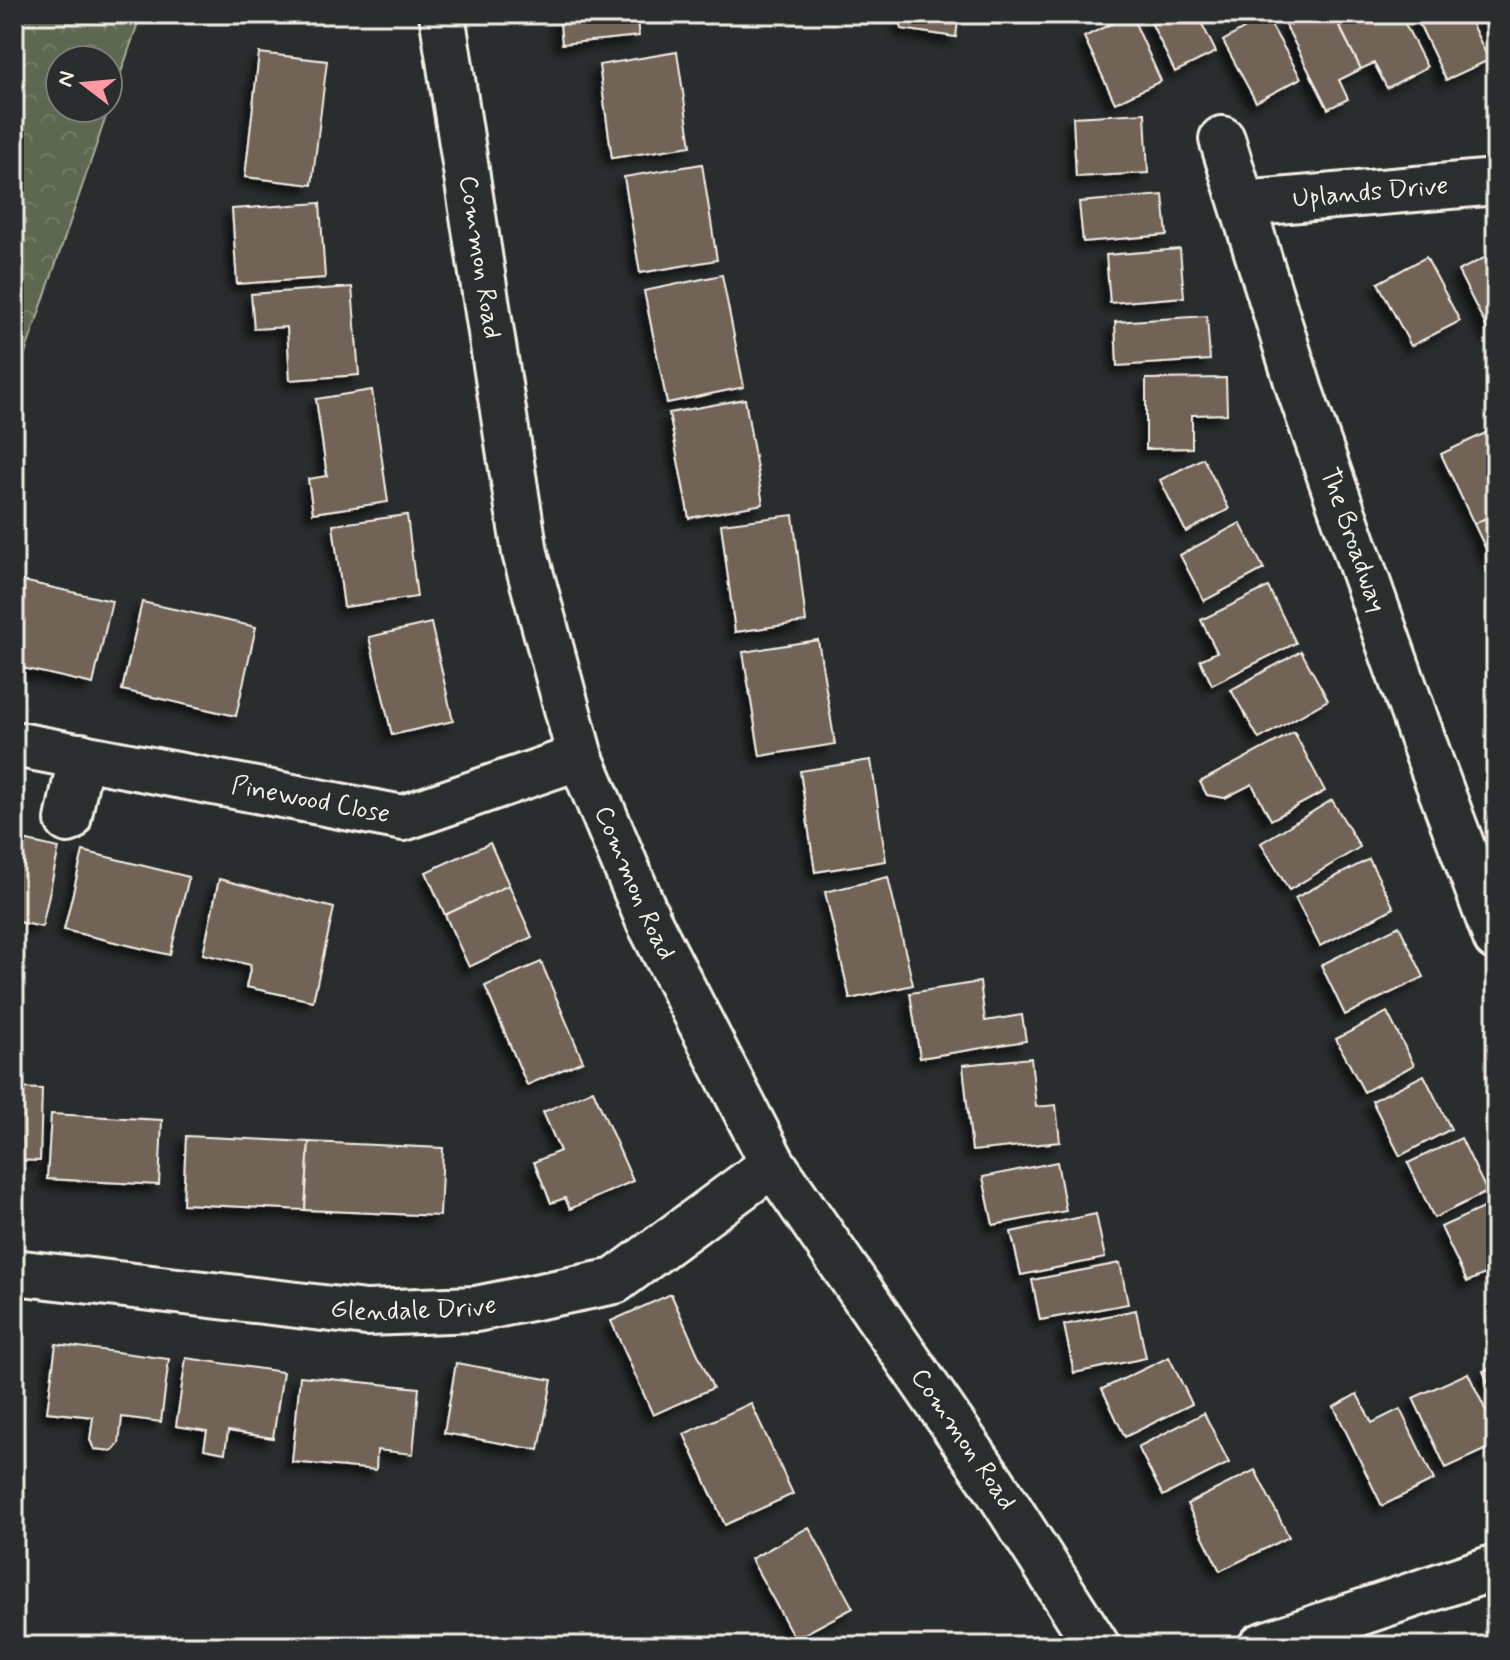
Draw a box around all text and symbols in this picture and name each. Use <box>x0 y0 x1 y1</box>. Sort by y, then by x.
north arrow <box>44 44 124 124</box>
text: N <box>51 68 82 90</box>
street label: Uplands Drive <box>1291 169 1450 217</box>
street label: Common Road <box>450 173 509 341</box>
street label: The Broadway <box>1311 463 1394 617</box>
street label: Pinewood Close <box>229 769 393 832</box>
street label: Common Road <box>585 801 683 966</box>
street label: Glendale Drive <box>329 1288 500 1330</box>
street label: Common Road <box>902 1362 1023 1517</box>

